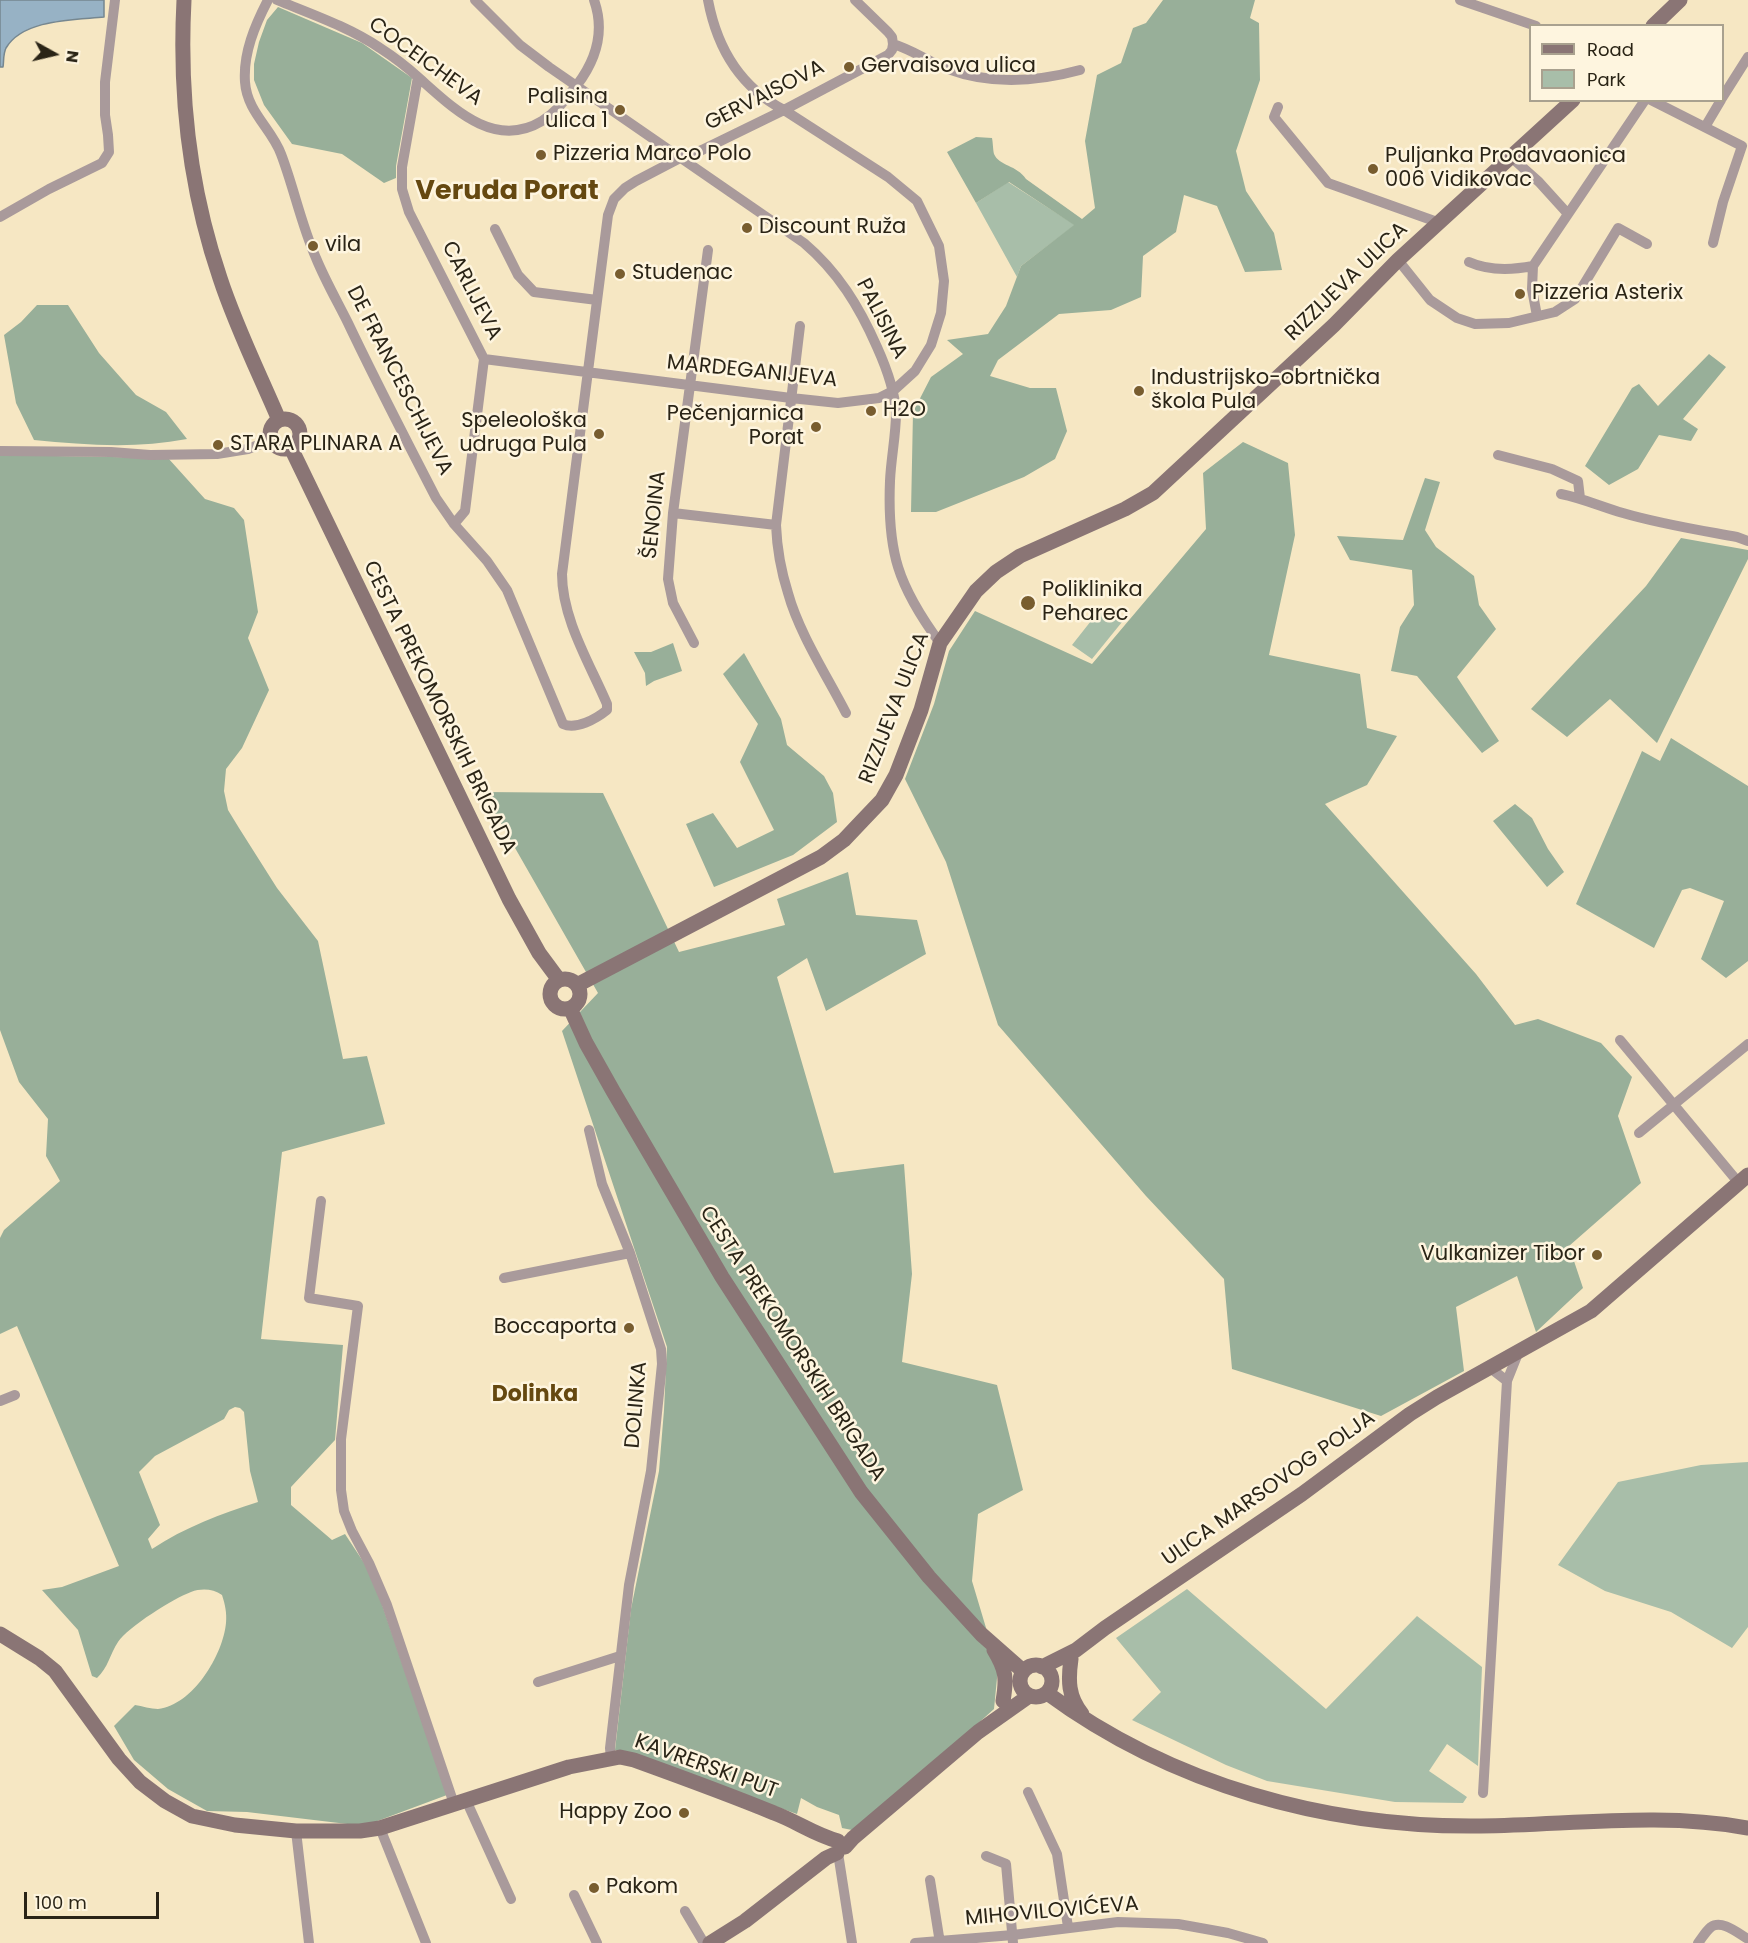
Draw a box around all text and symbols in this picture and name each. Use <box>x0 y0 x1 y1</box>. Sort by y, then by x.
street label: COCEICHEVA <box>363 12 487 112</box>
north arrow <box>24 24 84 84</box>
legend <box>1529 24 1724 102</box>
text: Road <box>1587 37 1634 62</box>
text: N <box>60 49 85 64</box>
place label: Gervaisova ulica <box>861 54 1036 80</box>
street label: GERVAISOVA <box>701 55 829 137</box>
marker: Gervaisova ulica <box>842 60 856 74</box>
text: Park <box>1587 67 1626 92</box>
place label: Palisina ulica 1 <box>528 85 608 135</box>
marker: Palisina ulica 1 <box>613 103 627 117</box>
place label: Pizzeria Marco Polo <box>553 142 751 168</box>
place label: Puljanka Prodavaonica 006 Vidikovac <box>1385 144 1626 194</box>
marker: Pizzeria Marco Polo <box>534 148 548 162</box>
marker: Puljanka Prodavaonica 006 Vidikovac <box>1366 162 1380 176</box>
district label: Veruda Porat <box>415 176 599 208</box>
place label: Discount Ruža <box>759 215 906 241</box>
street label: RIZZIJEVA ULICA <box>1281 217 1413 347</box>
marker: Discount Ruža <box>740 221 754 235</box>
place label: vila <box>325 233 361 259</box>
street label: CARLIJEVA <box>435 237 507 345</box>
marker: vila <box>306 239 320 253</box>
place label: Studenac <box>632 261 733 287</box>
marker: Studenac <box>613 267 627 281</box>
street label: PALISINA <box>850 275 912 363</box>
place label: Pizzeria Asterix <box>1532 281 1683 307</box>
street label: DE FRANCESCHIJEVA <box>340 282 458 480</box>
marker: Pizzeria Asterix <box>1513 287 1527 301</box>
street label: MARDEGANIJEVA <box>666 351 838 393</box>
place label: Industrijsko-obrtnička škola Pula <box>1151 366 1380 416</box>
marker: Industrijsko-obrtnička škola Pula <box>1132 384 1146 398</box>
place label: H2O <box>883 398 926 424</box>
place label: Pečenjarnica Porat <box>667 402 804 452</box>
marker: H2O <box>864 404 878 418</box>
place label: Speleološka udruga Pula <box>459 409 587 459</box>
marker: Pečenjarnica Porat <box>809 420 823 434</box>
marker: Speleološka udruga Pula <box>592 427 606 441</box>
place label: STARA PLINARA A <box>230 432 402 458</box>
marker: STARA PLINARA A <box>211 438 225 452</box>
street label: ŠENOINA <box>638 470 672 560</box>
street label: CESTA PREKOMORSKIH BRIGADA <box>357 557 521 859</box>
place label: Poliklinika Peharec <box>1042 578 1143 628</box>
marker: Poliklinika Peharec <box>1019 594 1037 612</box>
street label: RIZZIJEVA ULICA <box>854 629 936 787</box>
street label: CESTA PREKOMORSKIH BRIGADA <box>693 1202 891 1486</box>
place label: Vulkanizer Tibor <box>1421 1242 1585 1268</box>
marker: Vulkanizer Tibor <box>1590 1248 1604 1262</box>
place label: Boccaporta <box>494 1315 617 1341</box>
marker: Boccaporta <box>622 1321 636 1335</box>
street label: DOLINKA <box>621 1361 653 1449</box>
district label: Dolinka <box>492 1382 578 1408</box>
street label: ULICA MARSOVOG POLJA <box>1158 1406 1380 1572</box>
street label: KAVRERSKI PUT <box>631 1729 781 1805</box>
place label: Happy Zoo <box>559 1800 672 1826</box>
marker: Happy Zoo <box>677 1806 691 1820</box>
place label: Pakom <box>606 1875 678 1901</box>
scale bar <box>27 1880 162 1918</box>
marker: Pakom <box>587 1881 601 1895</box>
text: 100 m <box>35 1890 87 1915</box>
street label: MIHOVILOVIĆEVA <box>964 1892 1140 1932</box>

